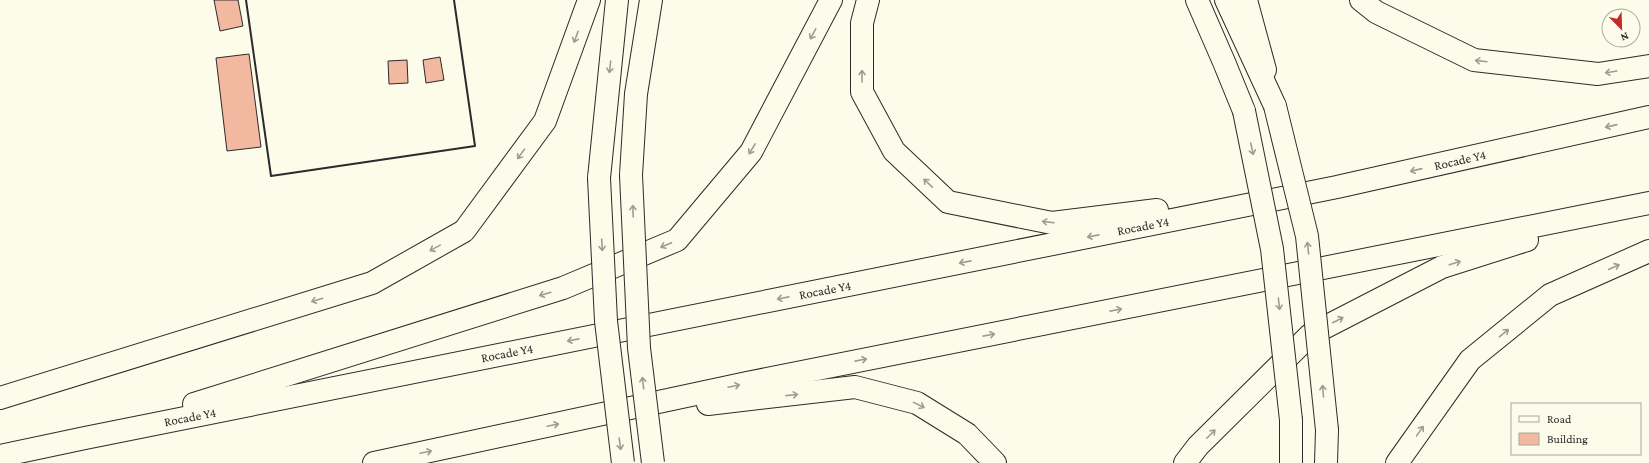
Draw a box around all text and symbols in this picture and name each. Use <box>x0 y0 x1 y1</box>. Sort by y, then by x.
north arrow <box>1601 8 1641 48</box>
one-way arrow <box>808 28 816 40</box>
one-way arrow <box>571 30 579 42</box>
text: N <box>1619 30 1631 44</box>
one-way arrow <box>1475 57 1488 64</box>
one-way arrow <box>607 60 614 73</box>
one-way arrow <box>1604 68 1617 76</box>
one-way arrow <box>858 70 866 83</box>
one-way arrow <box>1605 122 1618 130</box>
one-way arrow <box>1248 142 1256 155</box>
one-way arrow <box>747 143 755 155</box>
street label: Rocade Y4 <box>1433 147 1488 173</box>
one-way arrow <box>517 148 526 159</box>
one-way arrow <box>1410 166 1423 174</box>
one-way arrow <box>923 178 933 188</box>
one-way arrow <box>629 205 637 218</box>
street label: Rocade Y4 <box>1116 214 1171 238</box>
one-way arrow <box>1042 218 1055 226</box>
one-way arrow <box>1086 233 1099 241</box>
one-way arrow <box>598 238 606 251</box>
one-way arrow <box>660 242 672 249</box>
one-way arrow <box>1305 242 1312 255</box>
one-way arrow <box>429 244 441 252</box>
one-way arrow <box>959 258 972 266</box>
one-way arrow <box>1448 259 1461 266</box>
one-way arrow <box>1608 263 1620 270</box>
street label: Rocade Y4 <box>798 278 853 302</box>
one-way arrow <box>540 290 552 298</box>
one-way arrow <box>777 295 790 303</box>
one-way arrow <box>311 297 324 304</box>
one-way arrow <box>1275 297 1282 310</box>
one-way arrow <box>1109 305 1122 313</box>
one-way arrow <box>1332 316 1344 323</box>
one-way arrow <box>1498 329 1509 338</box>
one-way arrow <box>982 331 995 339</box>
one-way arrow <box>567 337 580 345</box>
street label: Rocade Y4 <box>480 341 535 365</box>
one-way arrow <box>854 356 867 364</box>
one-way arrow <box>639 377 647 390</box>
one-way arrow <box>727 381 740 389</box>
one-way arrow <box>1319 385 1327 398</box>
one-way arrow <box>785 391 798 398</box>
one-way arrow <box>913 402 925 409</box>
legend <box>1511 403 1641 455</box>
street label: Rocade Y4 <box>163 405 218 429</box>
text: Road <box>1547 412 1572 426</box>
one-way arrow <box>546 421 559 429</box>
one-way arrow <box>1416 426 1424 437</box>
one-way arrow <box>1206 429 1216 439</box>
text: Building <box>1547 432 1588 446</box>
one-way arrow <box>616 437 624 450</box>
one-way arrow <box>419 448 432 456</box>

